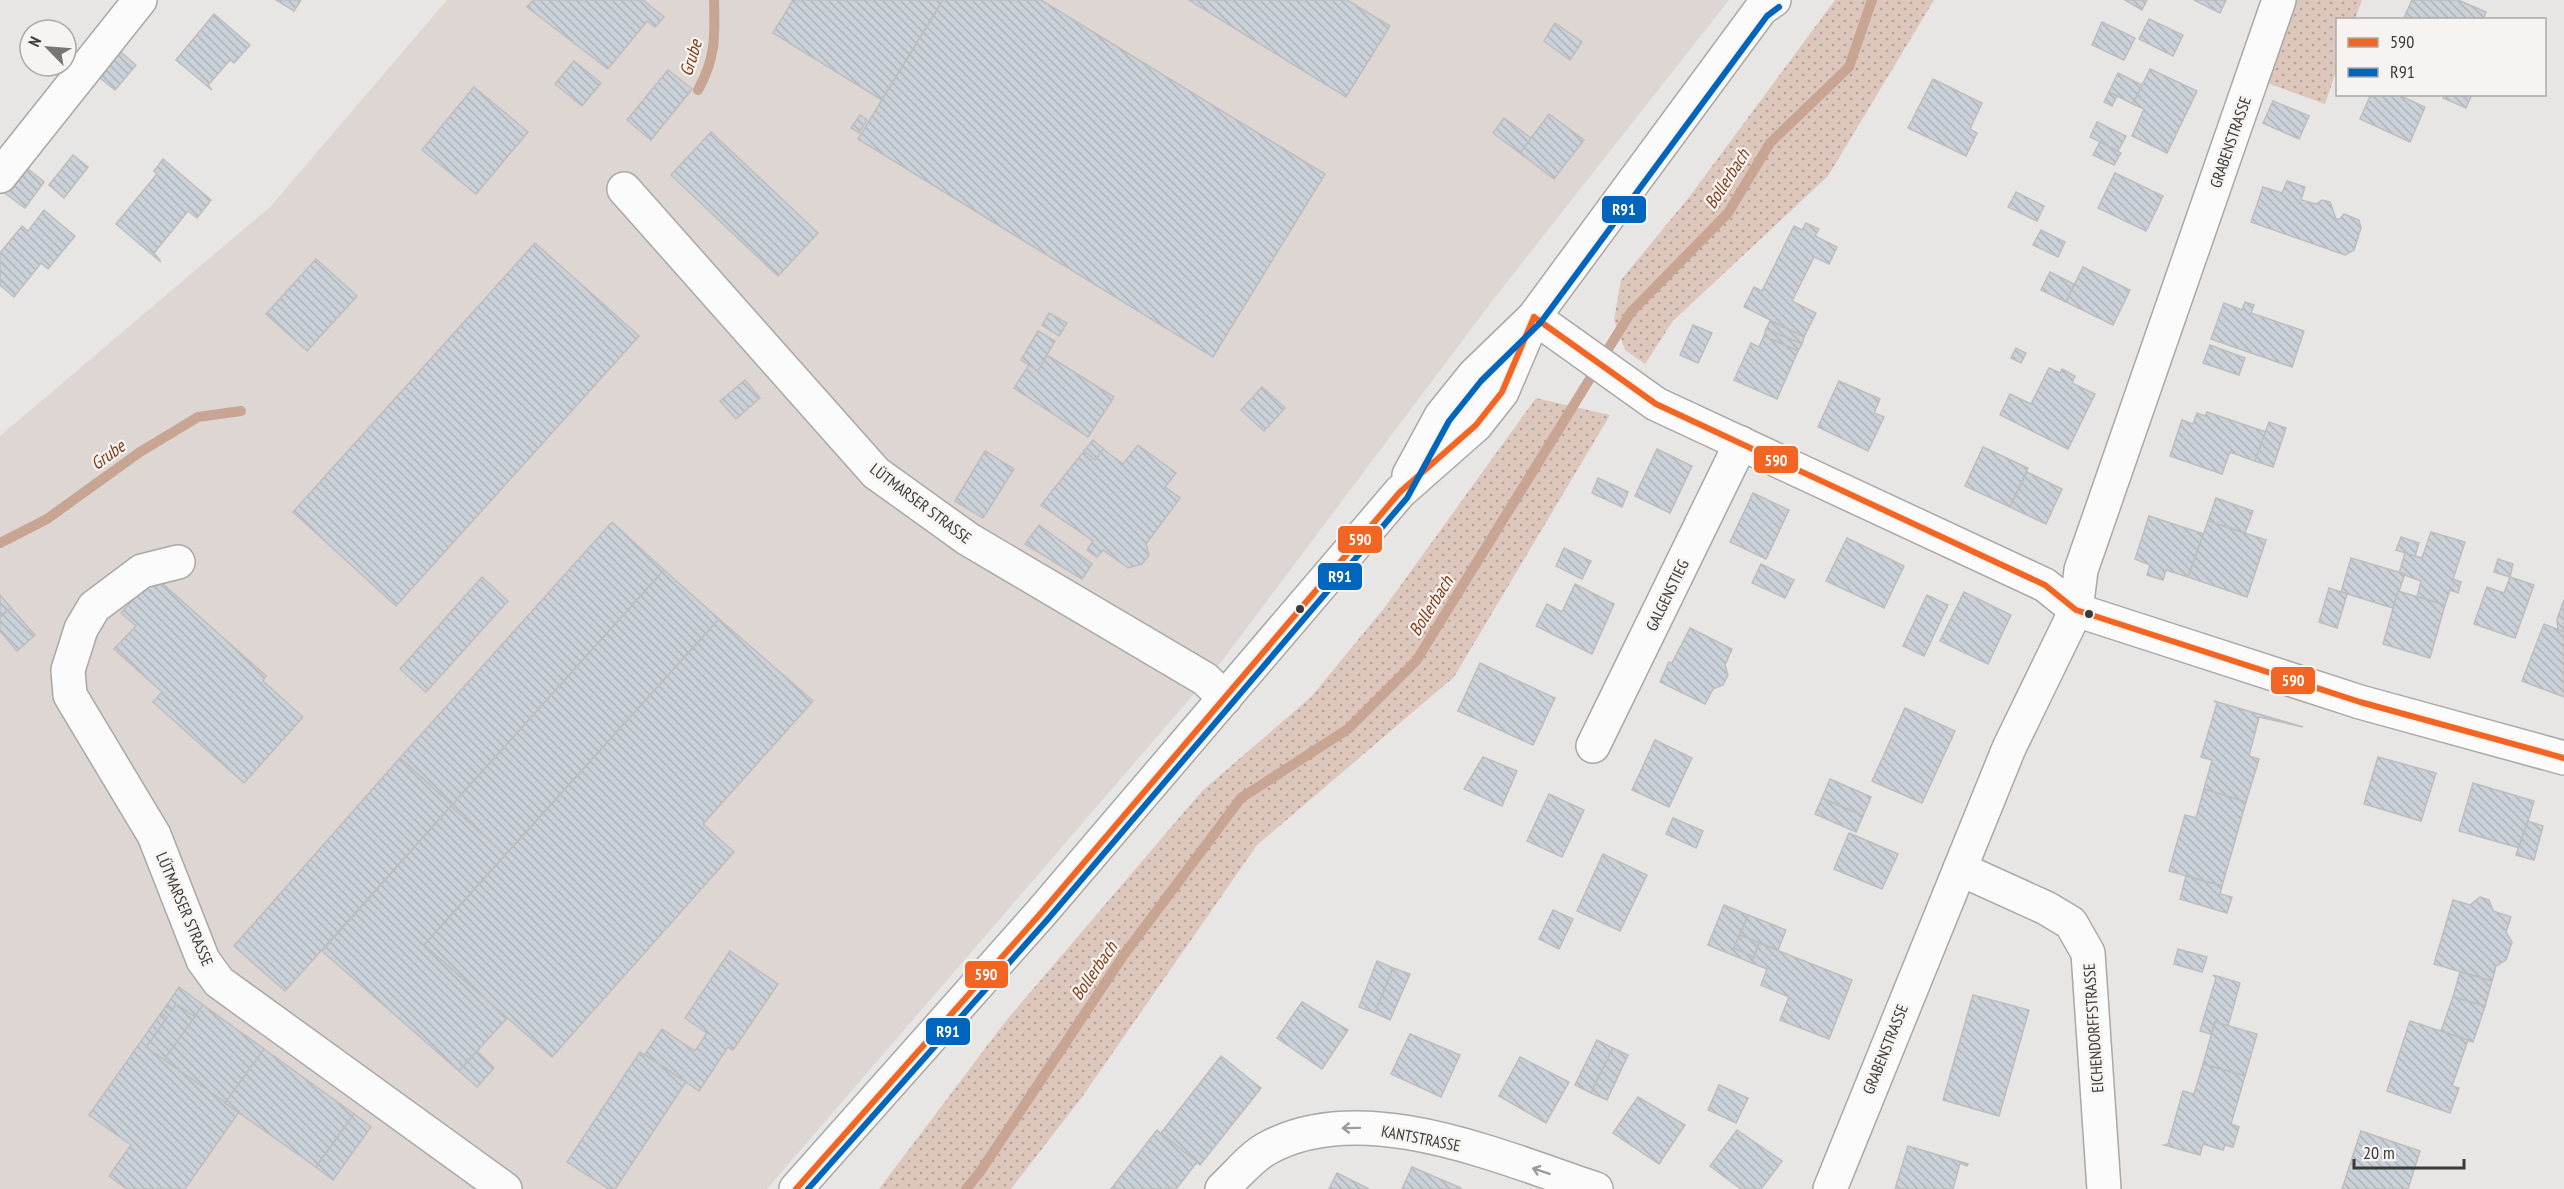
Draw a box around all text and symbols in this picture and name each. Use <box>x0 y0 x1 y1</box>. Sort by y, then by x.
north arrow <box>18 18 78 78</box>
legend <box>2336 18 2546 96</box>
text: 590 <box>2390 30 2414 53</box>
text: N <box>24 34 45 50</box>
water label: Grube <box>674 35 707 79</box>
text: R91 <box>2390 60 2415 83</box>
street label: GRABENSTRASSE <box>2205 94 2255 190</box>
water label: Bollerbach <box>1699 144 1755 213</box>
line badge: R91 <box>1601 195 1647 224</box>
text: R91 <box>1612 199 1636 219</box>
water label: Grube <box>86 434 131 475</box>
line badge: 590 <box>1753 445 1799 474</box>
text: 590 <box>1765 450 1788 470</box>
street label: LÜTMARSER STRASSE <box>866 458 976 548</box>
line badge: 590 <box>1337 525 1383 554</box>
text: 590 <box>1349 529 1372 549</box>
street label: GALGENSTIEG <box>1641 556 1693 634</box>
line badge: R91 <box>1317 562 1363 591</box>
text: R91 <box>1328 566 1352 586</box>
water label: Bollerbach <box>1403 571 1458 640</box>
unlabelled marker <box>1294 603 1306 615</box>
unlabelled marker <box>2083 608 2095 620</box>
line badge: 590 <box>2270 666 2316 695</box>
text: 590 <box>2282 670 2305 690</box>
street label: LÜTMARSER STRASSE <box>152 849 218 969</box>
water label: Bollerbach <box>1065 936 1123 1004</box>
line badge: 590 <box>964 960 1009 989</box>
street label: EICHENDORFFSTRASSE <box>2078 963 2107 1093</box>
text: 590 <box>975 964 998 984</box>
street label: GRABENSTRASSE <box>1858 1001 1912 1097</box>
line badge: R91 <box>925 1017 971 1046</box>
text: R91 <box>936 1021 960 1041</box>
street label: KANTSTRASSE <box>1380 1121 1462 1155</box>
one-way arrow <box>1342 1122 1362 1134</box>
scale bar <box>2354 1132 2464 1170</box>
text: 20 m <box>2363 1141 2395 1164</box>
one-way arrow <box>1532 1164 1551 1175</box>

